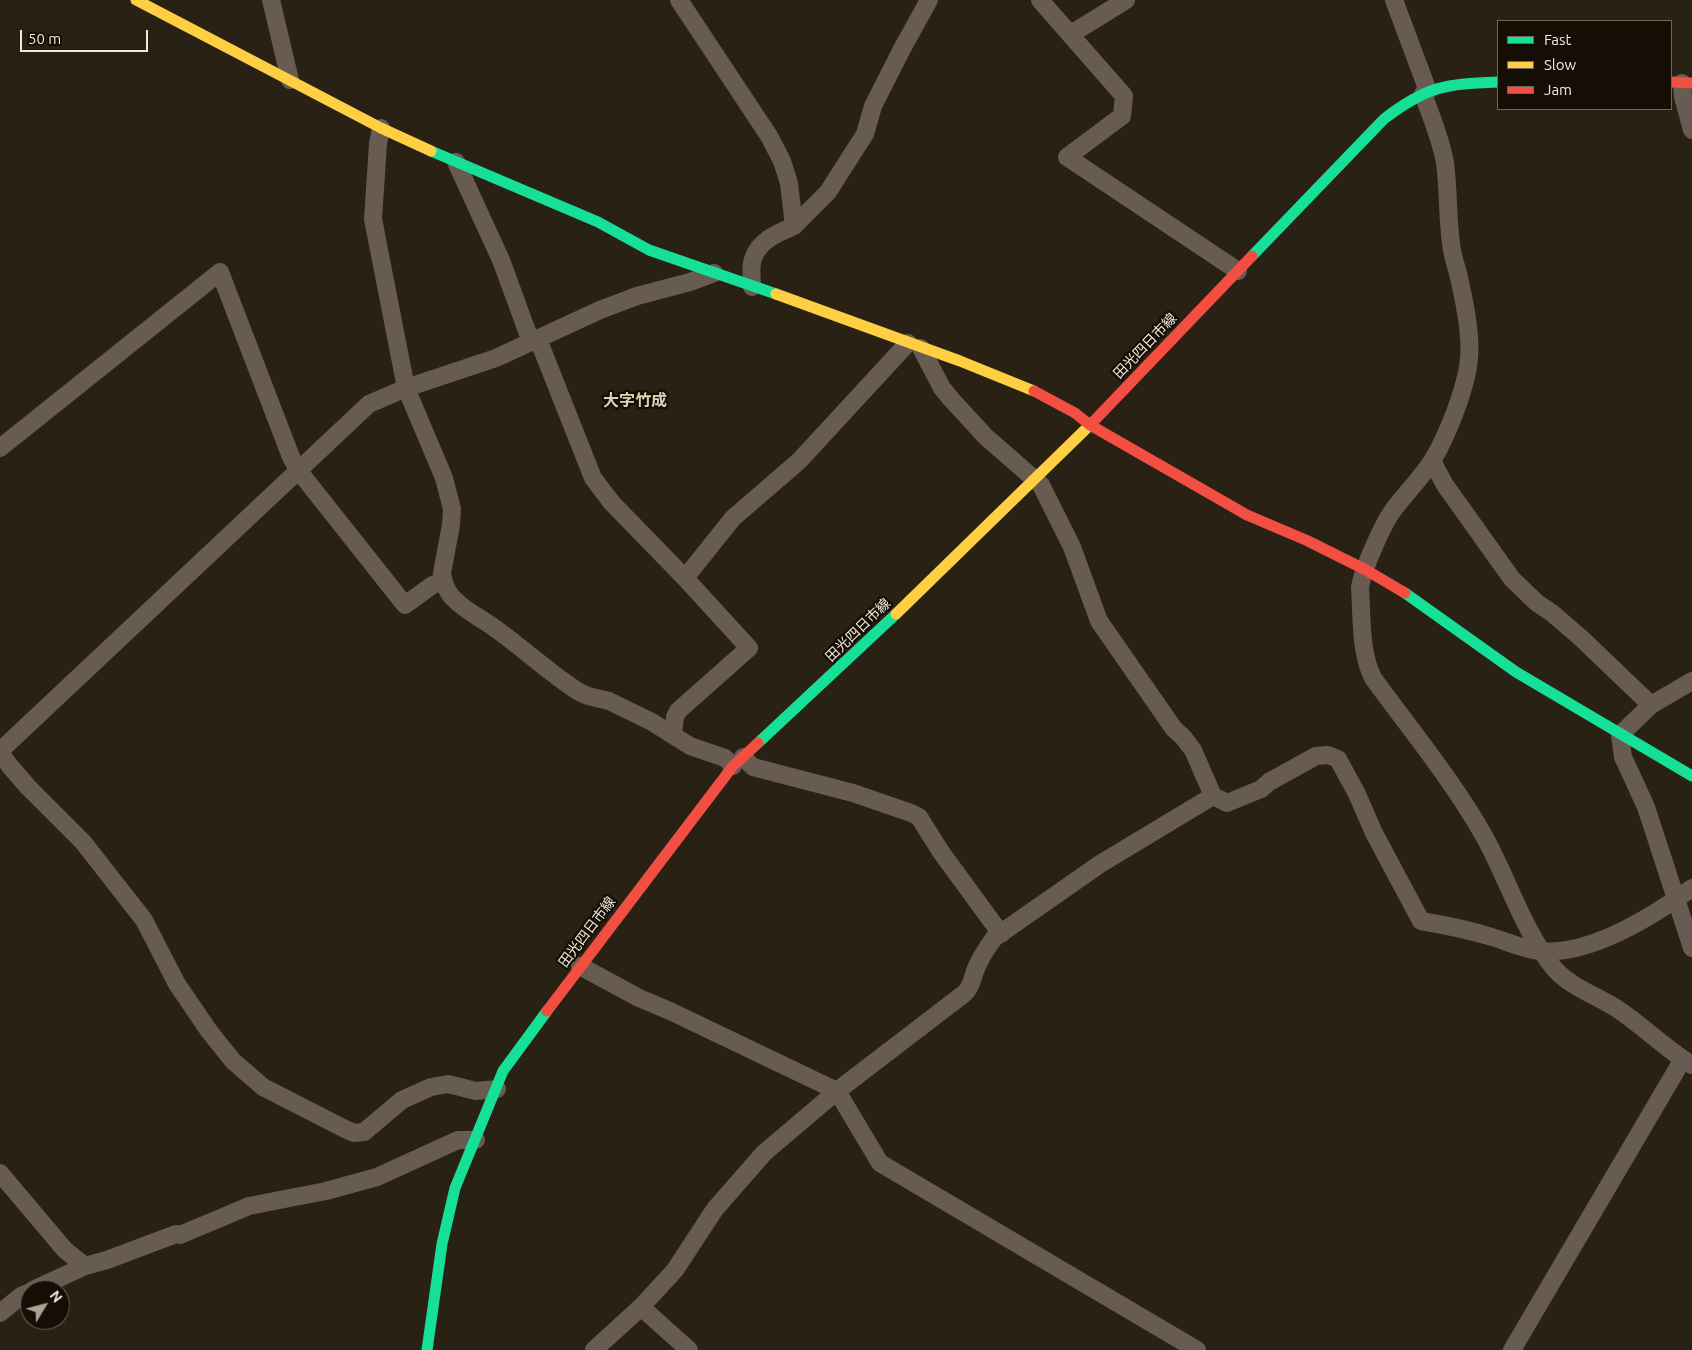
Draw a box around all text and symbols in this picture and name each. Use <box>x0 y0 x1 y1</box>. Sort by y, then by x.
scale bar <box>22 20 150 52</box>
legend <box>1497 20 1672 110</box>
text: 50 m <box>28 30 61 47</box>
text: Fast <box>1544 31 1571 48</box>
text: Slow <box>1544 56 1576 73</box>
text: Jam <box>1544 81 1572 98</box>
street label: 田光四日市線 <box>1110 310 1180 382</box>
district label: 大字竹成 <box>603 391 667 411</box>
street label: 田光四日市線 <box>822 595 894 665</box>
street label: 田光四日市線 <box>555 893 619 971</box>
north arrow <box>20 1280 70 1330</box>
text: N <box>47 1288 66 1306</box>

